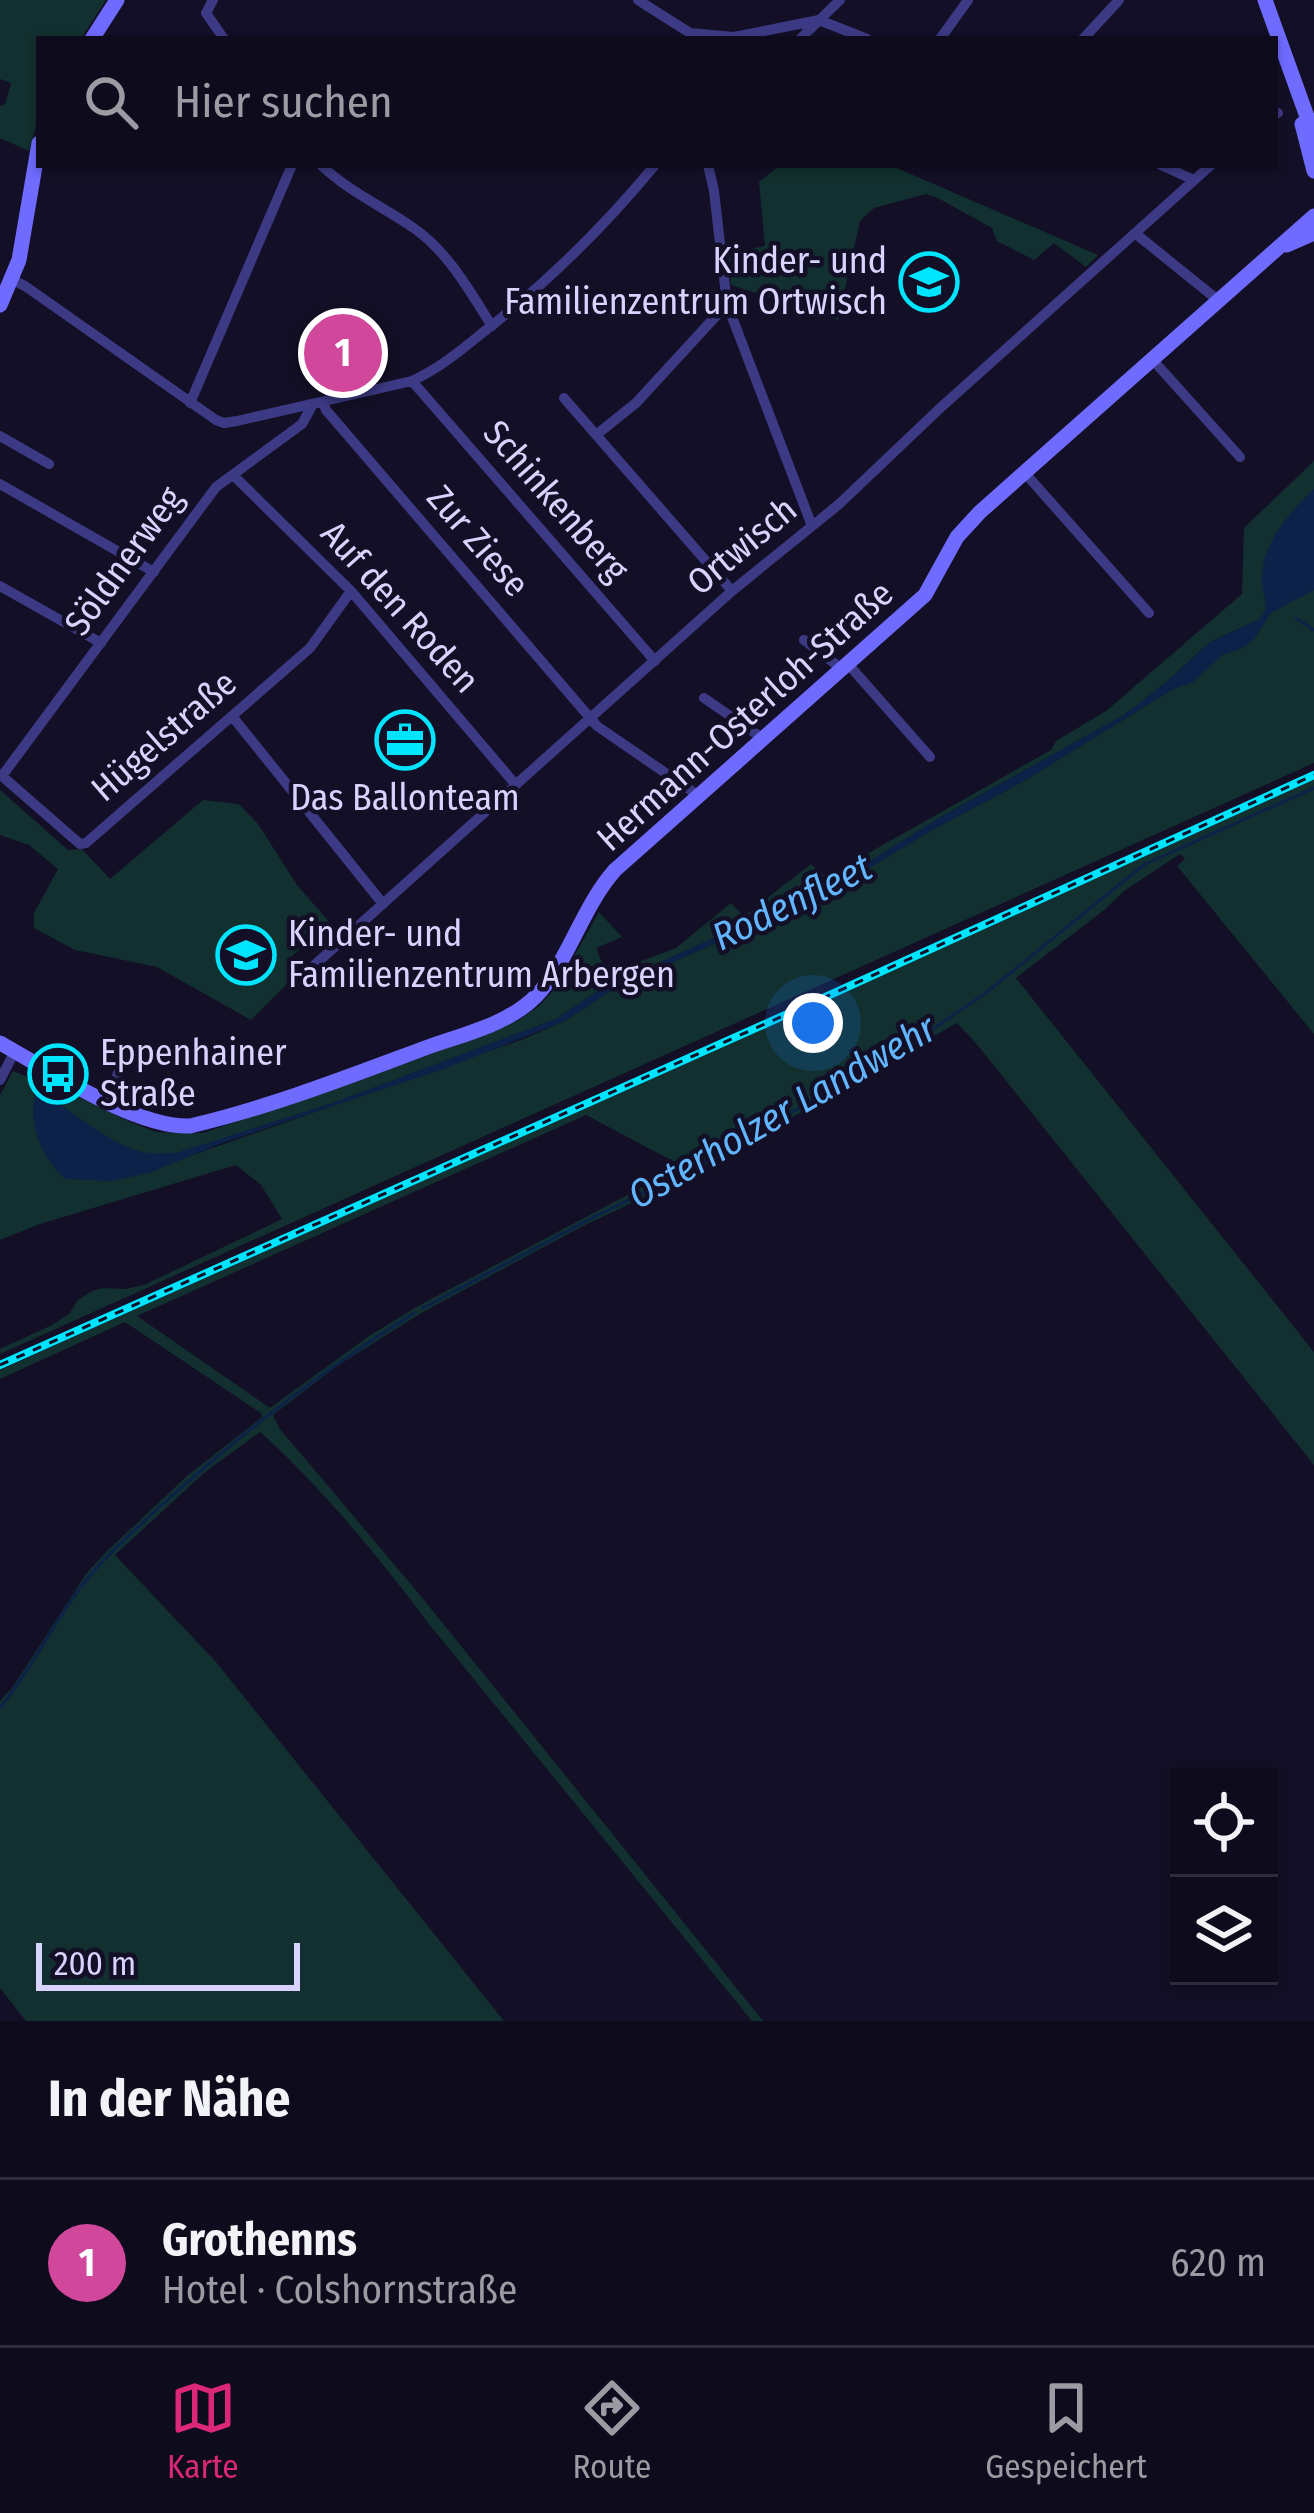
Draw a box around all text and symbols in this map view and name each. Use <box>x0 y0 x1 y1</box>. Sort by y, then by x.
search box <box>36 36 1278 168</box>
icon: search <box>78 69 144 135</box>
text: Hier suchen <box>174 75 393 129</box>
place label: Kinder- und Familienzentrum Ortwisch <box>504 239 887 324</box>
school or university icon: Kinder- und Familienzentrum Ortwisch <box>898 251 960 313</box>
pin: 1 <box>304 308 382 398</box>
street label: Schinkenberg <box>474 411 638 591</box>
street label: Zur Ziese <box>418 476 538 606</box>
street label: Söldnerweg <box>55 478 193 644</box>
street label: Ortwisch <box>678 488 806 604</box>
street label: Auf den Roden <box>311 512 489 702</box>
street label: Hermann-Osterloh-Straße <box>588 571 902 861</box>
street label: Hügelstraße <box>83 661 245 811</box>
office icon: Das Ballonteam <box>374 709 436 771</box>
place label: Das Ballonteam <box>290 776 520 820</box>
water label: Rodenfleet <box>705 844 879 960</box>
place label: Kinder- und Familienzentrum Arbergen <box>288 912 675 997</box>
school or university icon: Kinder- und Familienzentrum Arbergen <box>215 924 277 986</box>
your location <box>783 993 843 1053</box>
water label: Osterholzer Landwehr <box>620 1004 945 1219</box>
place label: Eppenhainer Straße <box>100 1031 287 1116</box>
bus stop icon: Eppenhainer Straße <box>27 1043 89 1105</box>
map controls <box>1170 1769 1278 1985</box>
button: locate <box>1170 1769 1278 1877</box>
button: layers <box>1170 1877 1278 1985</box>
scale bar <box>36 1937 300 1990</box>
text: 200 m <box>54 1944 136 1984</box>
text: In der Nähe <box>48 2068 290 2130</box>
text: Grothenns <box>162 2213 357 2267</box>
text: 1 <box>79 2240 95 2286</box>
text: 620 m <box>1170 2240 1266 2286</box>
text: Hotel · Colshornstraße <box>162 2267 517 2313</box>
tab: Karte <box>167 2375 239 2487</box>
tab: Route <box>573 2375 651 2487</box>
tab: Gespeichert <box>985 2375 1147 2487</box>

